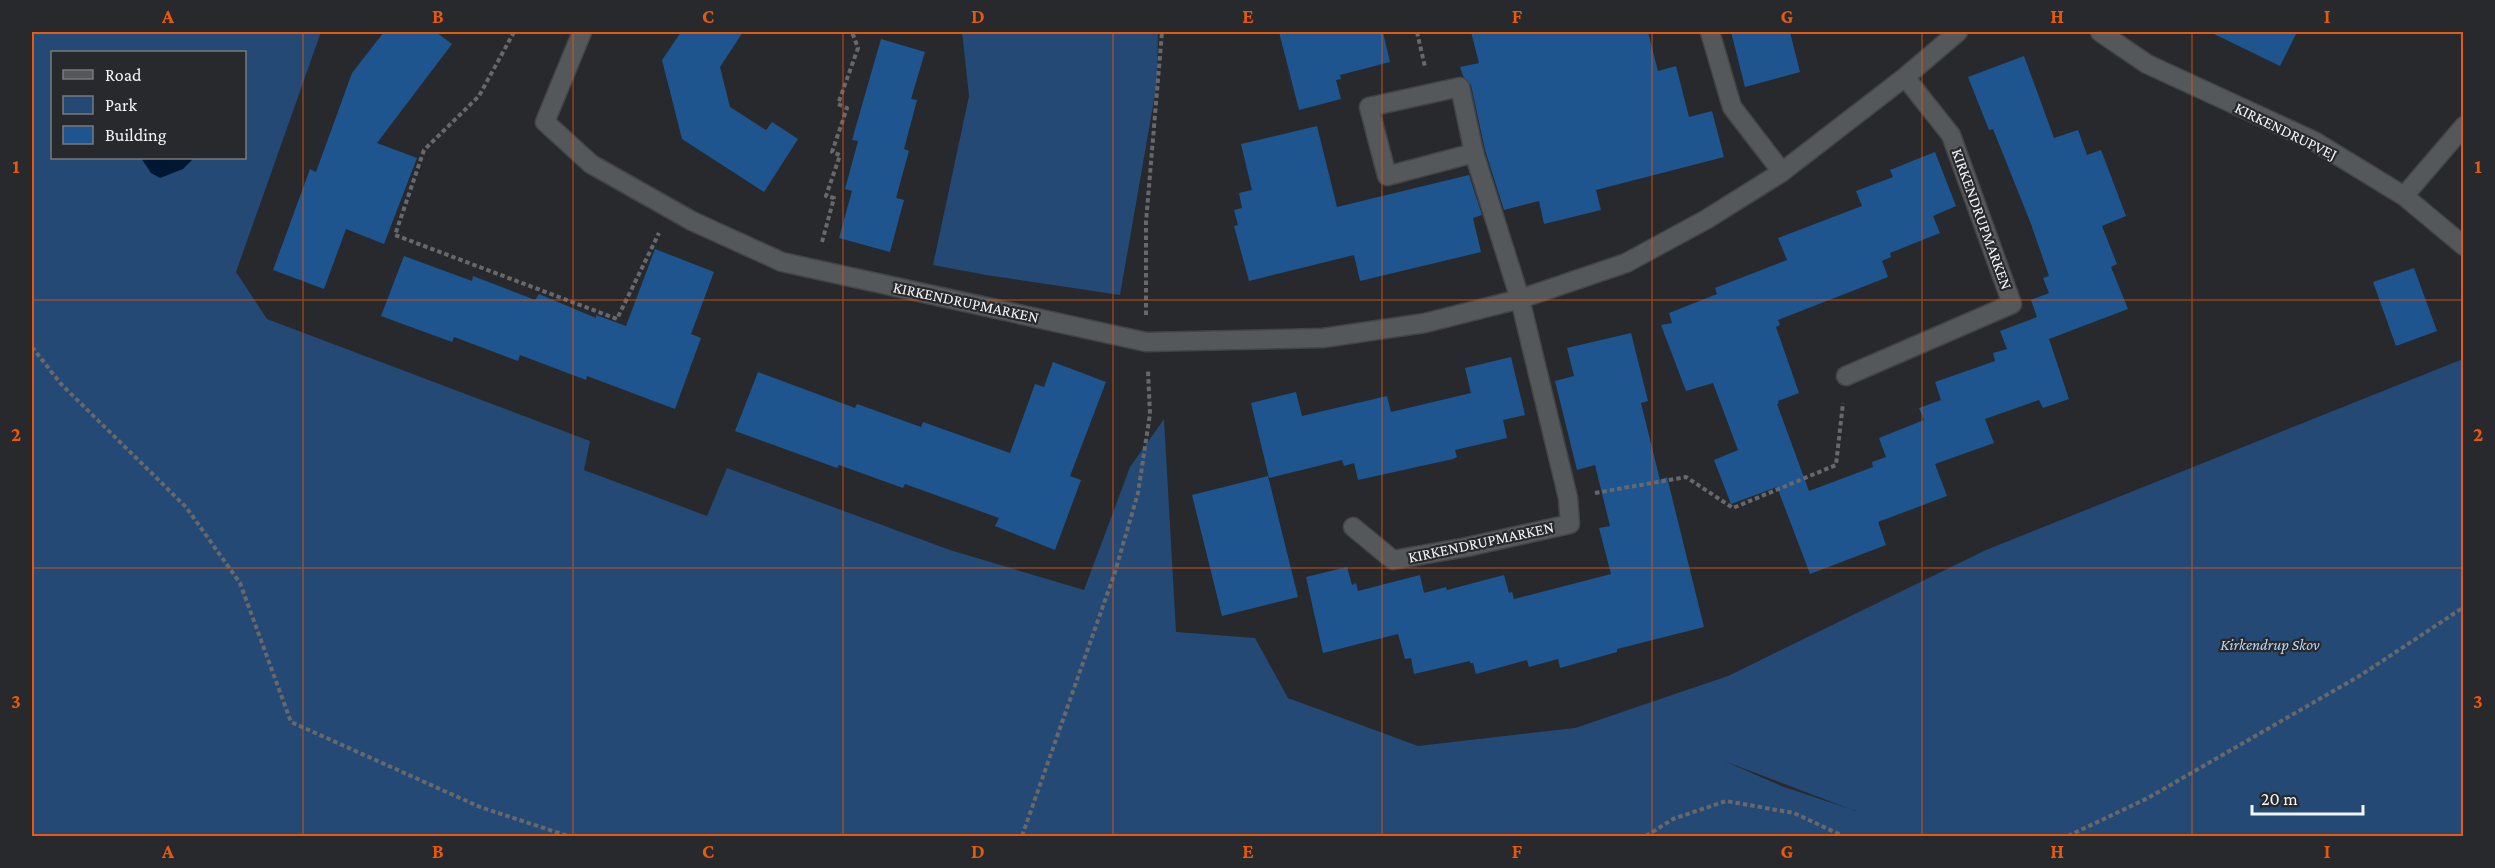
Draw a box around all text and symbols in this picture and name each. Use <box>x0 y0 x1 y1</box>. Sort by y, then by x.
text: A <box>161 5 175 27</box>
text: B <box>432 5 444 27</box>
text: C <box>702 5 714 27</box>
text: D <box>971 5 985 27</box>
text: E <box>1242 5 1254 27</box>
text: F <box>1512 5 1523 27</box>
text: G <box>1781 5 1794 27</box>
text: H <box>2050 5 2064 27</box>
text: I <box>2324 5 2331 27</box>
legend <box>51 51 246 159</box>
text: Road <box>105 65 142 85</box>
text: Park <box>105 95 137 115</box>
street label: KIRKENDRUPVEJ <box>2232 99 2340 164</box>
text: Building <box>105 125 167 145</box>
street label: KIRKENDRUPMARKEN <box>1949 146 2015 292</box>
text: 1 <box>12 155 20 177</box>
text: 1 <box>2474 155 2482 177</box>
street label: KIRKENDRUPMARKEN <box>892 278 1040 326</box>
text: 2 <box>11 423 21 445</box>
text: 2 <box>2473 423 2483 445</box>
street label: KIRKENDRUPMARKEN <box>1407 518 1555 566</box>
park label: Kirkendrup Skov <box>2220 636 2320 654</box>
text: 3 <box>11 690 21 712</box>
text: 3 <box>2473 690 2483 712</box>
scale bar <box>2252 778 2363 816</box>
text: 20 m <box>2261 789 2298 809</box>
text: A <box>161 840 175 862</box>
text: B <box>432 840 444 862</box>
text: C <box>702 840 714 862</box>
text: D <box>971 840 985 862</box>
text: E <box>1242 840 1254 862</box>
text: F <box>1512 840 1523 862</box>
text: G <box>1781 840 1794 862</box>
text: H <box>2050 840 2064 862</box>
text: I <box>2324 840 2331 862</box>

